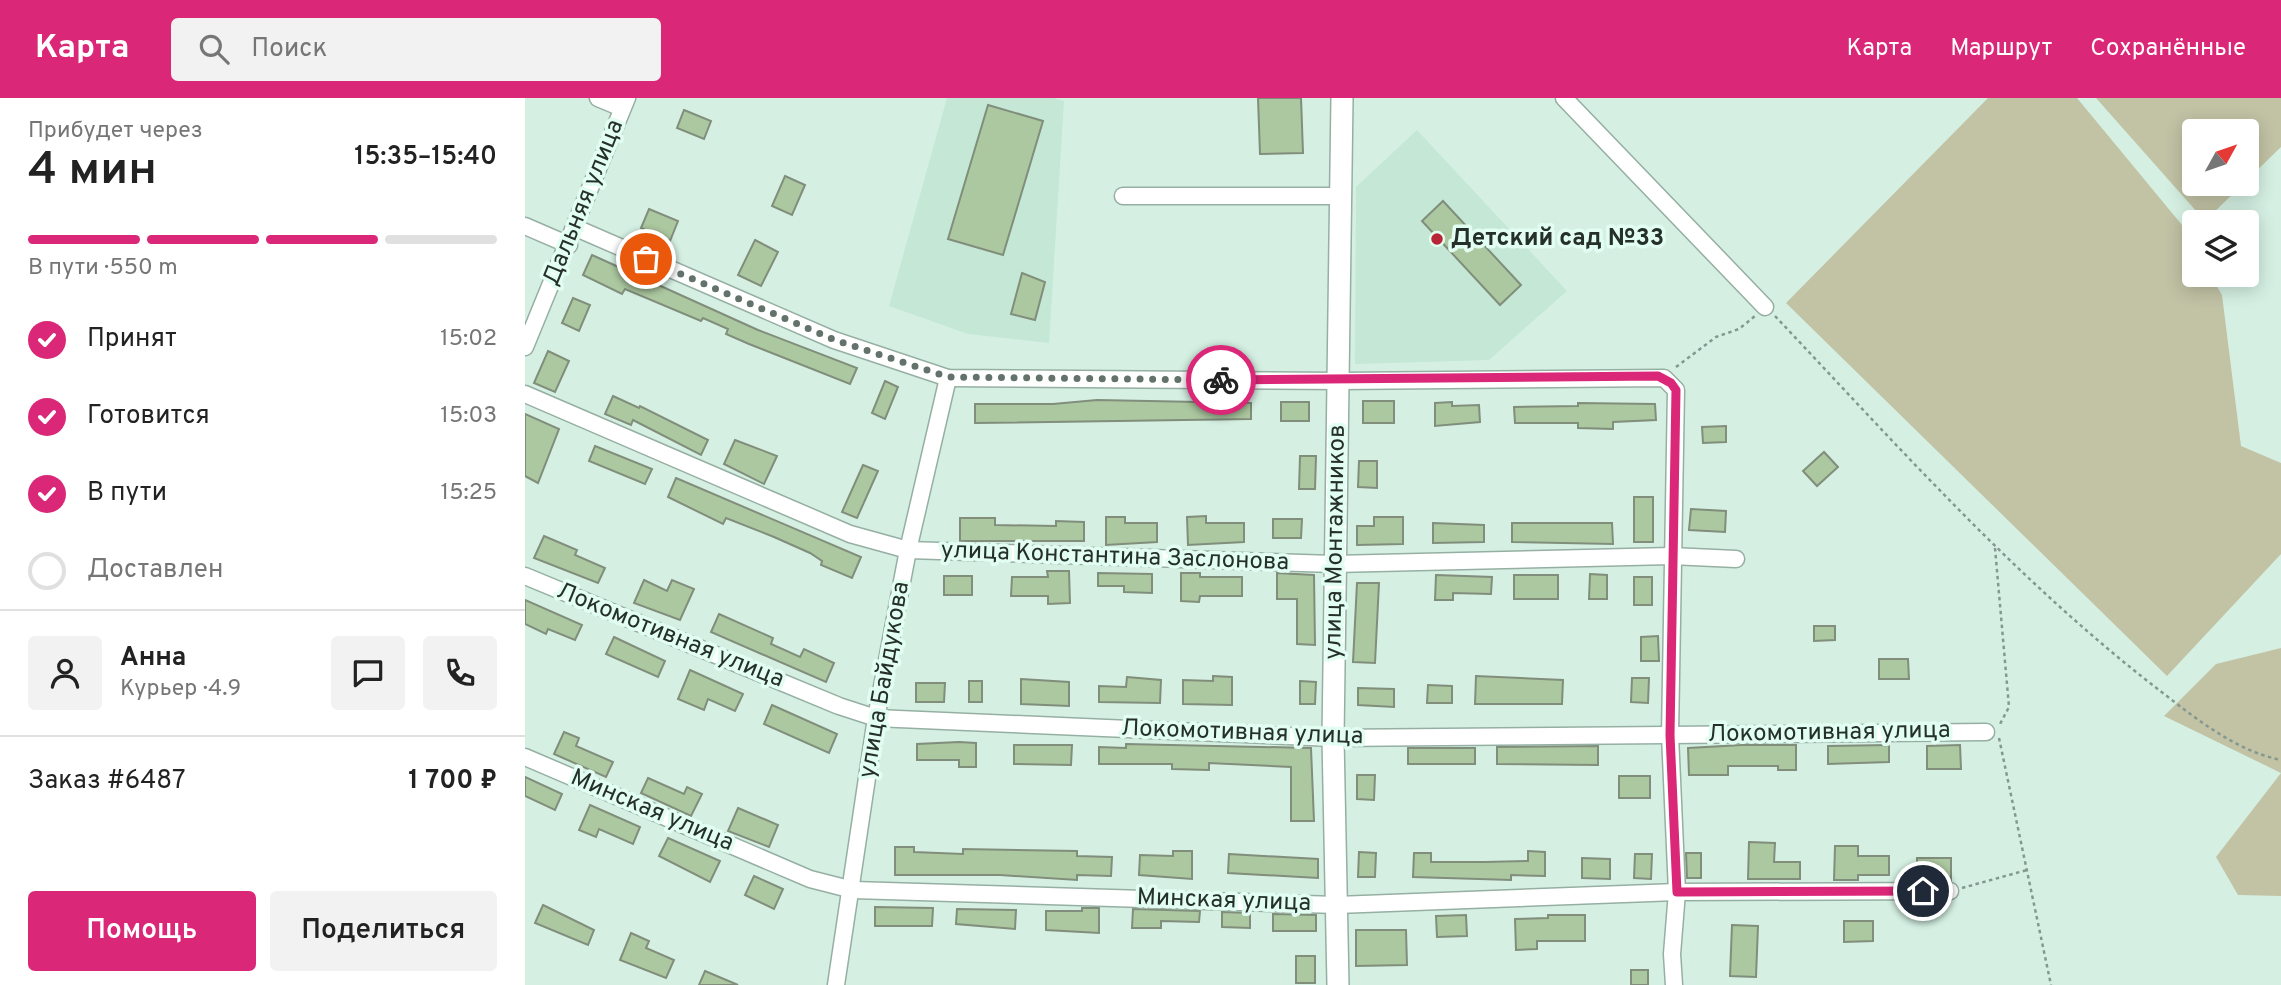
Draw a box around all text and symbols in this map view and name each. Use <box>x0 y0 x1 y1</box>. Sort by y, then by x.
search box <box>171 18 661 81</box>
text: Карта <box>35 28 129 70</box>
icon: search <box>195 30 233 68</box>
text: Поиск <box>251 33 327 66</box>
text: Карта <box>1846 34 1912 64</box>
text: Маршрут <box>1950 34 2052 64</box>
text: Сохранённые <box>2090 34 2246 64</box>
street label: Дальняя улица <box>537 116 631 290</box>
text: Прибудет через <box>28 117 203 146</box>
north arrow <box>2182 119 2259 196</box>
map controls <box>2182 119 2259 287</box>
text: 15:35–15:40 <box>354 141 497 174</box>
text: 4 мин <box>28 142 157 201</box>
button: layers <box>2182 210 2259 287</box>
place label: Детский сад №33 <box>1451 224 1664 254</box>
pin <box>616 229 676 289</box>
marker: Детский сад №33 <box>1429 231 1445 247</box>
icon: bag <box>627 240 665 278</box>
text: В пути · 550 m <box>28 254 178 283</box>
icon: check <box>28 321 66 359</box>
text: Принят <box>87 323 177 356</box>
text: 15:02 <box>440 325 497 354</box>
courier <box>1186 345 1256 415</box>
icon: bike <box>1202 361 1240 399</box>
icon: check <box>28 398 66 436</box>
text: Готовится <box>87 400 210 433</box>
text: 15:03 <box>440 402 497 431</box>
street label: улица Монтажников <box>1319 424 1353 660</box>
icon: check <box>28 475 66 513</box>
text: В пути <box>87 477 167 510</box>
text: 15:25 <box>441 479 497 508</box>
street label: улица Константина Заслонова <box>940 536 1290 578</box>
text: Доставлен <box>87 554 223 587</box>
street label: Локомотивная улица <box>552 577 788 695</box>
street label: улица Байдукова <box>853 579 917 781</box>
button: person <box>28 636 102 710</box>
button: chat <box>331 636 405 710</box>
button: phone <box>423 636 497 710</box>
text: Анна <box>120 642 186 675</box>
text: Курьер · 4.9 <box>120 675 241 704</box>
street label: Локомотивная улица <box>1120 714 1364 752</box>
street label: Локомотивная улица <box>1707 716 1951 750</box>
street label: Минская улица <box>566 763 738 859</box>
text: Заказ #6487 <box>28 765 186 798</box>
text: 1 700 ₽ <box>408 765 497 798</box>
pin <box>1893 861 1953 921</box>
icon: home <box>1904 872 1942 910</box>
street label: Минская улица <box>1136 883 1312 919</box>
button: Помощь <box>28 891 256 971</box>
button: Поделиться <box>270 891 497 971</box>

